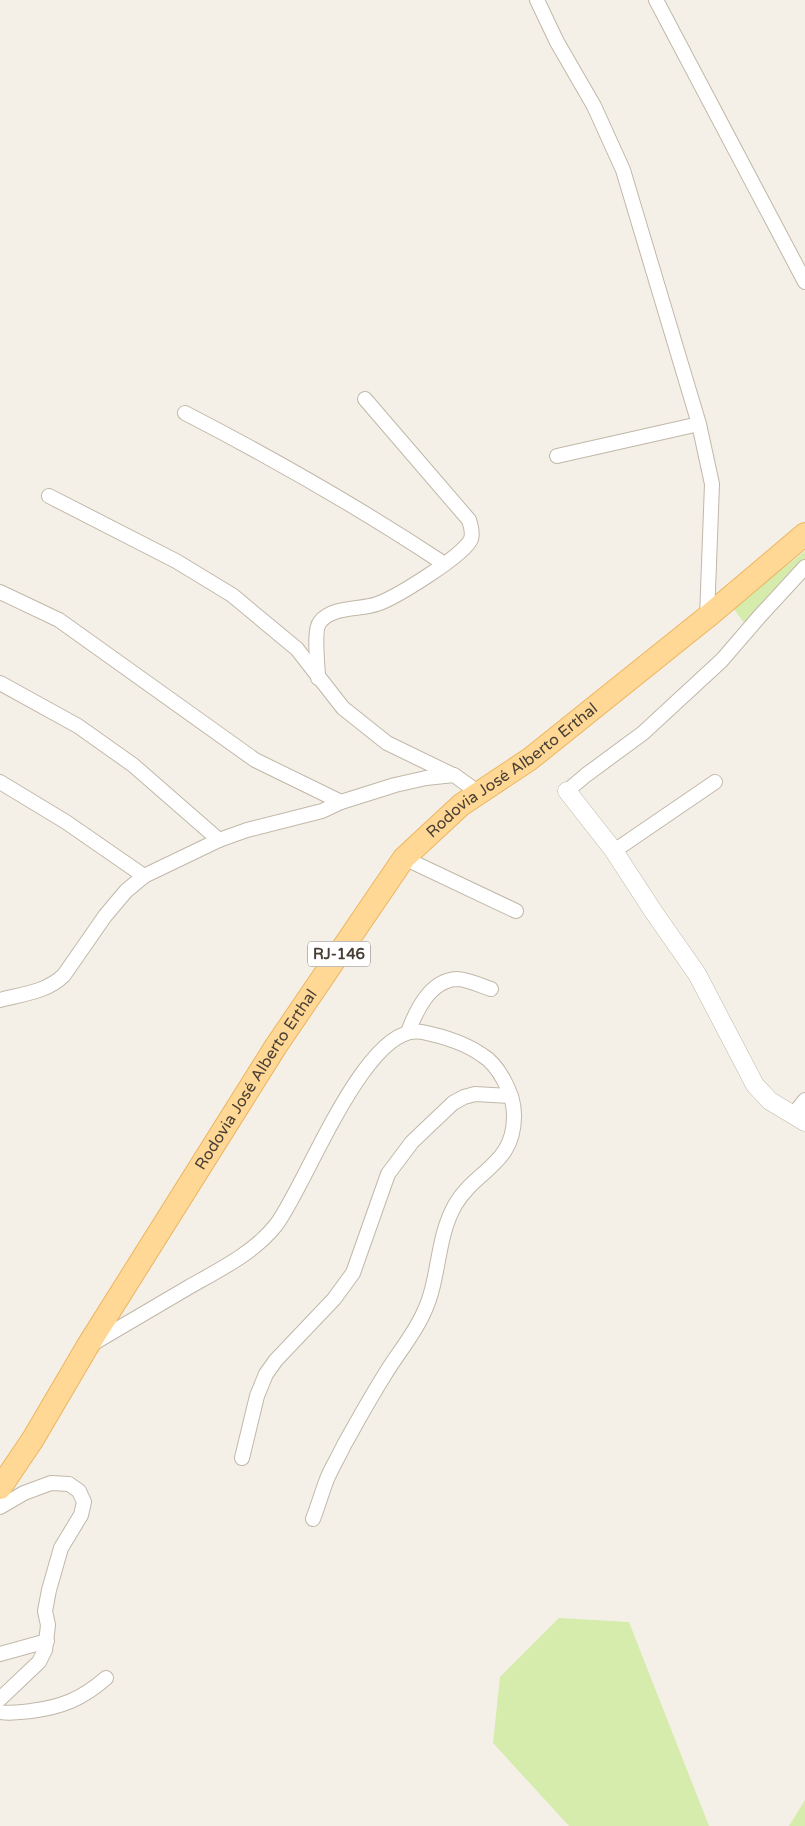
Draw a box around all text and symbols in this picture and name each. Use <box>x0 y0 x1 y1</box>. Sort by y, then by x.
street label: Rodovia José Alberto Erthal <box>422 699 602 842</box>
road number: RJ-146 <box>308 942 370 966</box>
street label: Rodovia José Alberto Erthal <box>191 986 322 1174</box>

